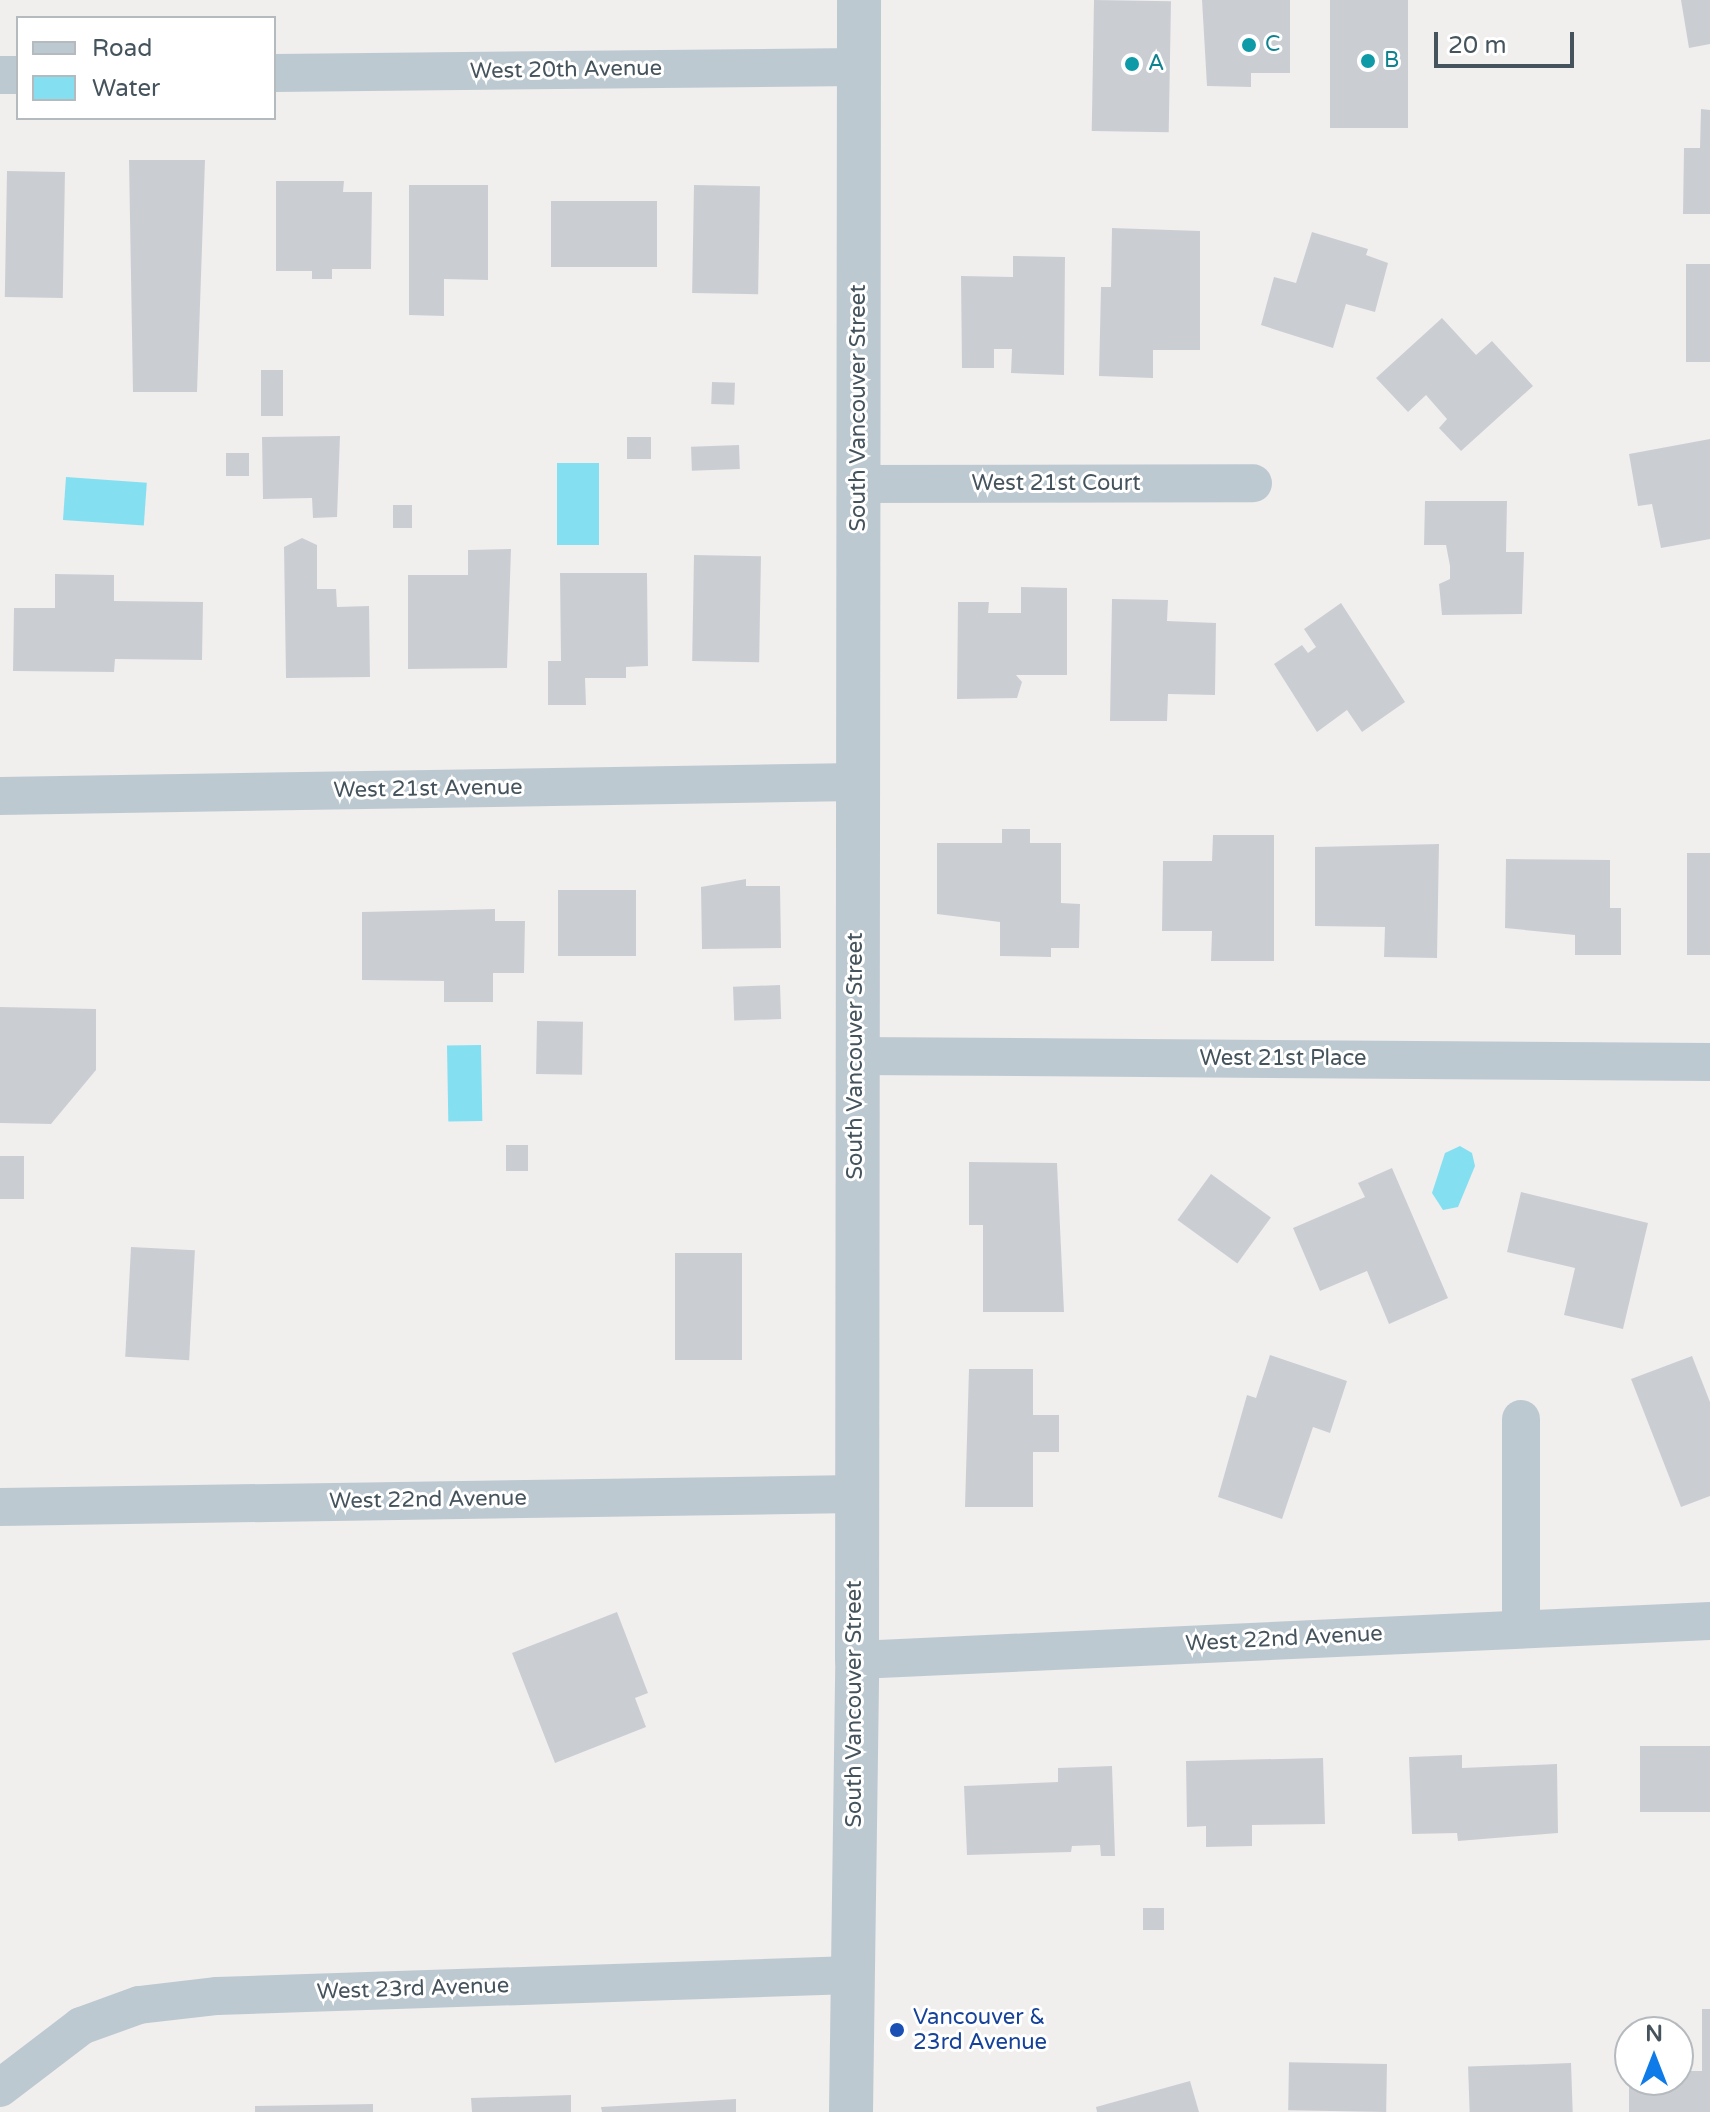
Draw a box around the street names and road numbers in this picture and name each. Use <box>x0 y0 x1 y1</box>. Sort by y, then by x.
street label: West 20th Avenue <box>470 55 662 85</box>
street label: South Vancouver Street <box>846 284 872 532</box>
street label: West 21st Court <box>971 471 1141 497</box>
street label: West 21st Avenue <box>333 774 523 804</box>
street label: South Vancouver Street <box>843 932 869 1180</box>
street label: West 21st Place <box>1199 1046 1367 1072</box>
street label: West 22nd Avenue <box>329 1485 527 1515</box>
street label: South Vancouver Street <box>842 1580 868 1828</box>
street label: West 22nd Avenue <box>1185 1621 1383 1657</box>
street label: West 23rd Avenue <box>316 1972 510 2006</box>

